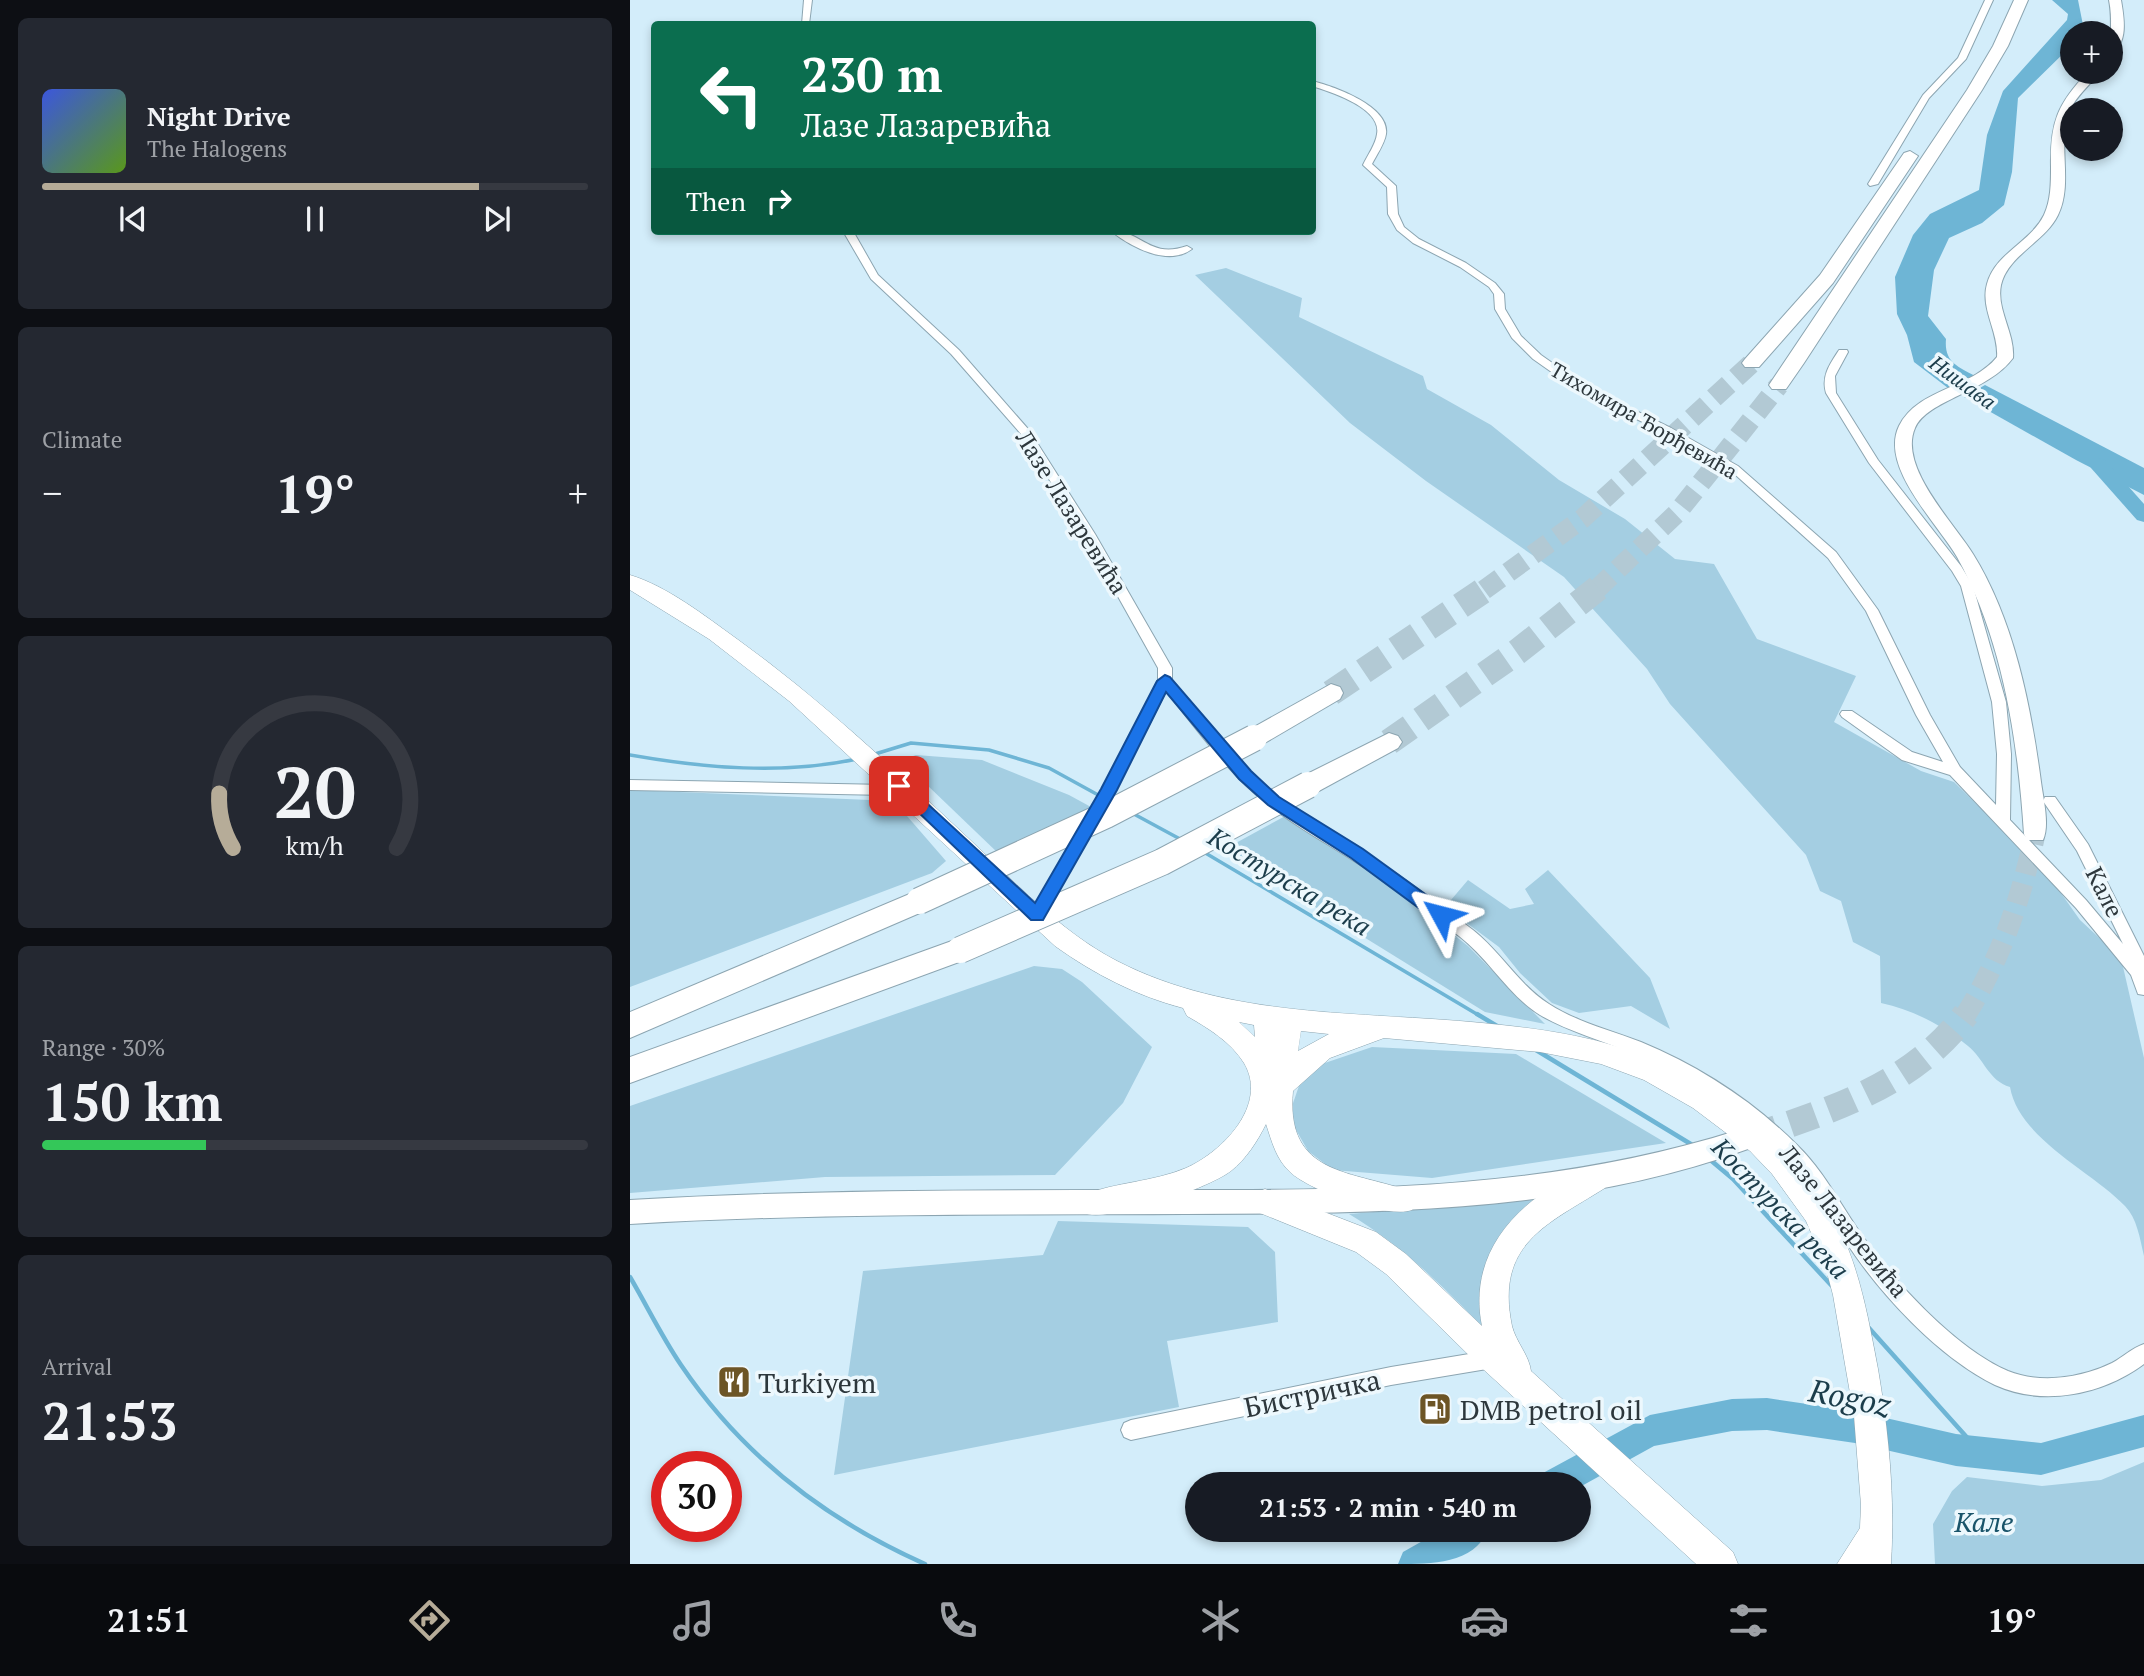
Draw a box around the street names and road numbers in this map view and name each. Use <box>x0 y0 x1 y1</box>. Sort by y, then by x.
street label: Тихомира Ђорђевића <box>1545 355 1743 485</box>
street label: Лазе Лазаревића <box>1008 423 1135 600</box>
street label: Кале <box>2079 861 2131 923</box>
street label: Лазе Лазаревића <box>1772 1137 1915 1304</box>
street label: Бистричка <box>1241 1361 1383 1425</box>

